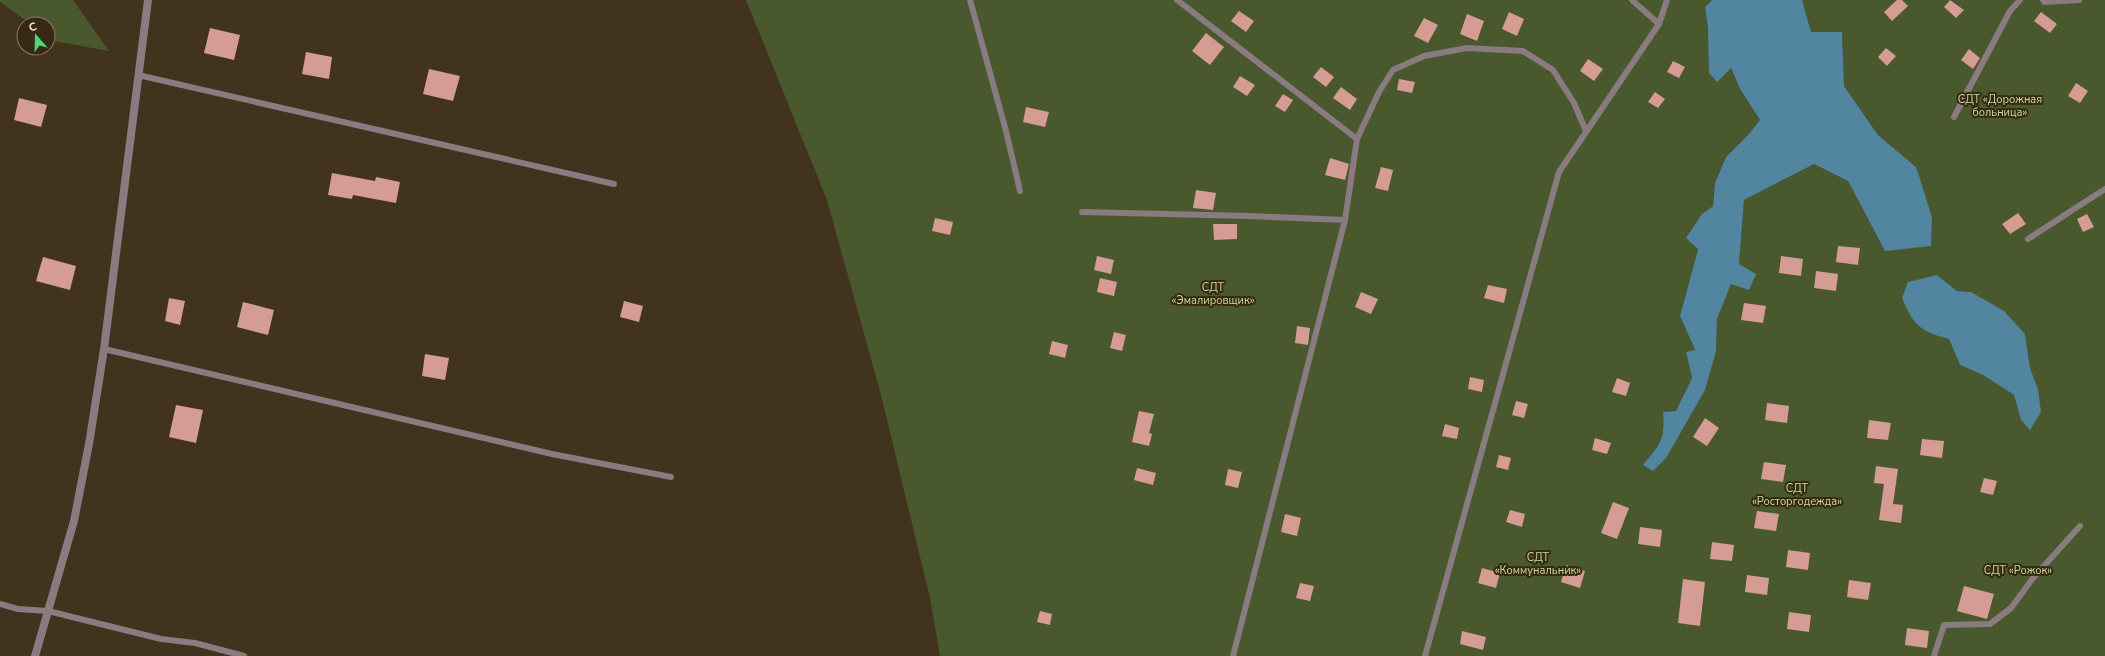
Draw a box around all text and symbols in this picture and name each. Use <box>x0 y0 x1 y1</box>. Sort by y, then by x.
north arrow <box>16 16 56 56</box>
text: С <box>27 19 39 35</box>
park label: СДТ «Дорожная больница» <box>1958 92 2042 120</box>
park label: СДТ «Эмалировщик» <box>1171 280 1255 308</box>
park label: СДТ «Росторгодежда» <box>1752 481 1842 509</box>
park label: СДТ «Коммунальник» <box>1495 550 1581 578</box>
park label: СДТ «Рожок» <box>1984 563 2052 578</box>

